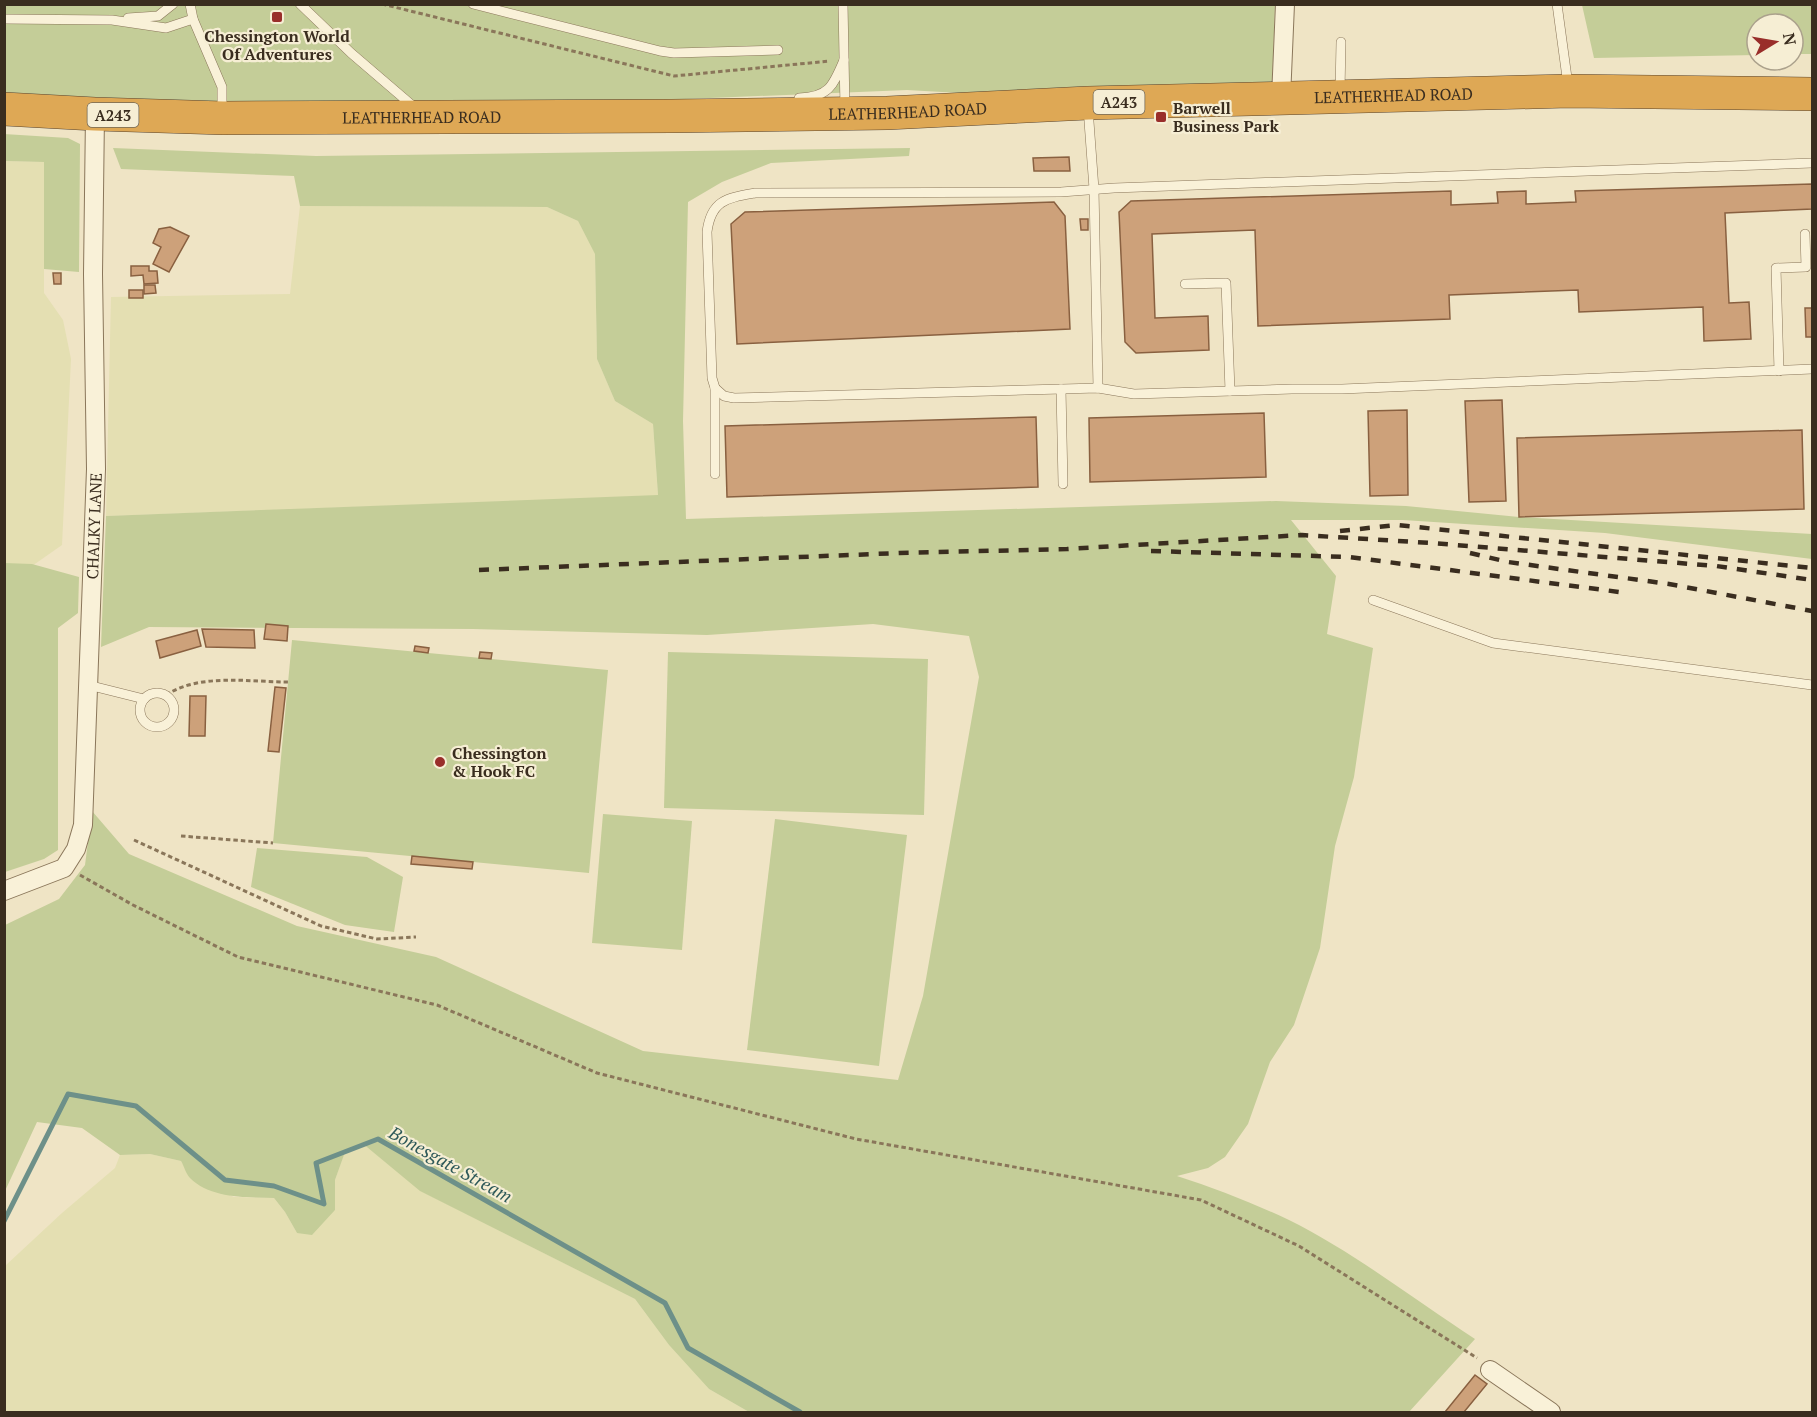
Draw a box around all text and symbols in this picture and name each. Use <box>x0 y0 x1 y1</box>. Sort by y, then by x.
marker: Chessington World Of Adventures <box>270 10 284 24</box>
north arrow <box>1745 12 1805 72</box>
place label: Chessington World Of Adventures <box>204 25 350 65</box>
text: N <box>1778 31 1802 47</box>
street label: LEATHERHEAD ROAD <box>1314 82 1473 108</box>
road number: A243 <box>1094 90 1144 114</box>
street label: LEATHERHEAD ROAD <box>828 97 988 125</box>
place label: Barwell Business Park <box>1173 97 1280 137</box>
road number: A243 <box>88 103 138 127</box>
street label: LEATHERHEAD ROAD <box>342 106 501 128</box>
marker: Barwell Business Park <box>1154 110 1168 124</box>
street label: CHALKY LANE <box>81 472 107 580</box>
place label: Chessington & Hook FC <box>452 742 547 782</box>
marker: Chessington & Hook FC <box>433 755 447 769</box>
water label: Bonesgate Stream <box>384 1120 517 1208</box>

